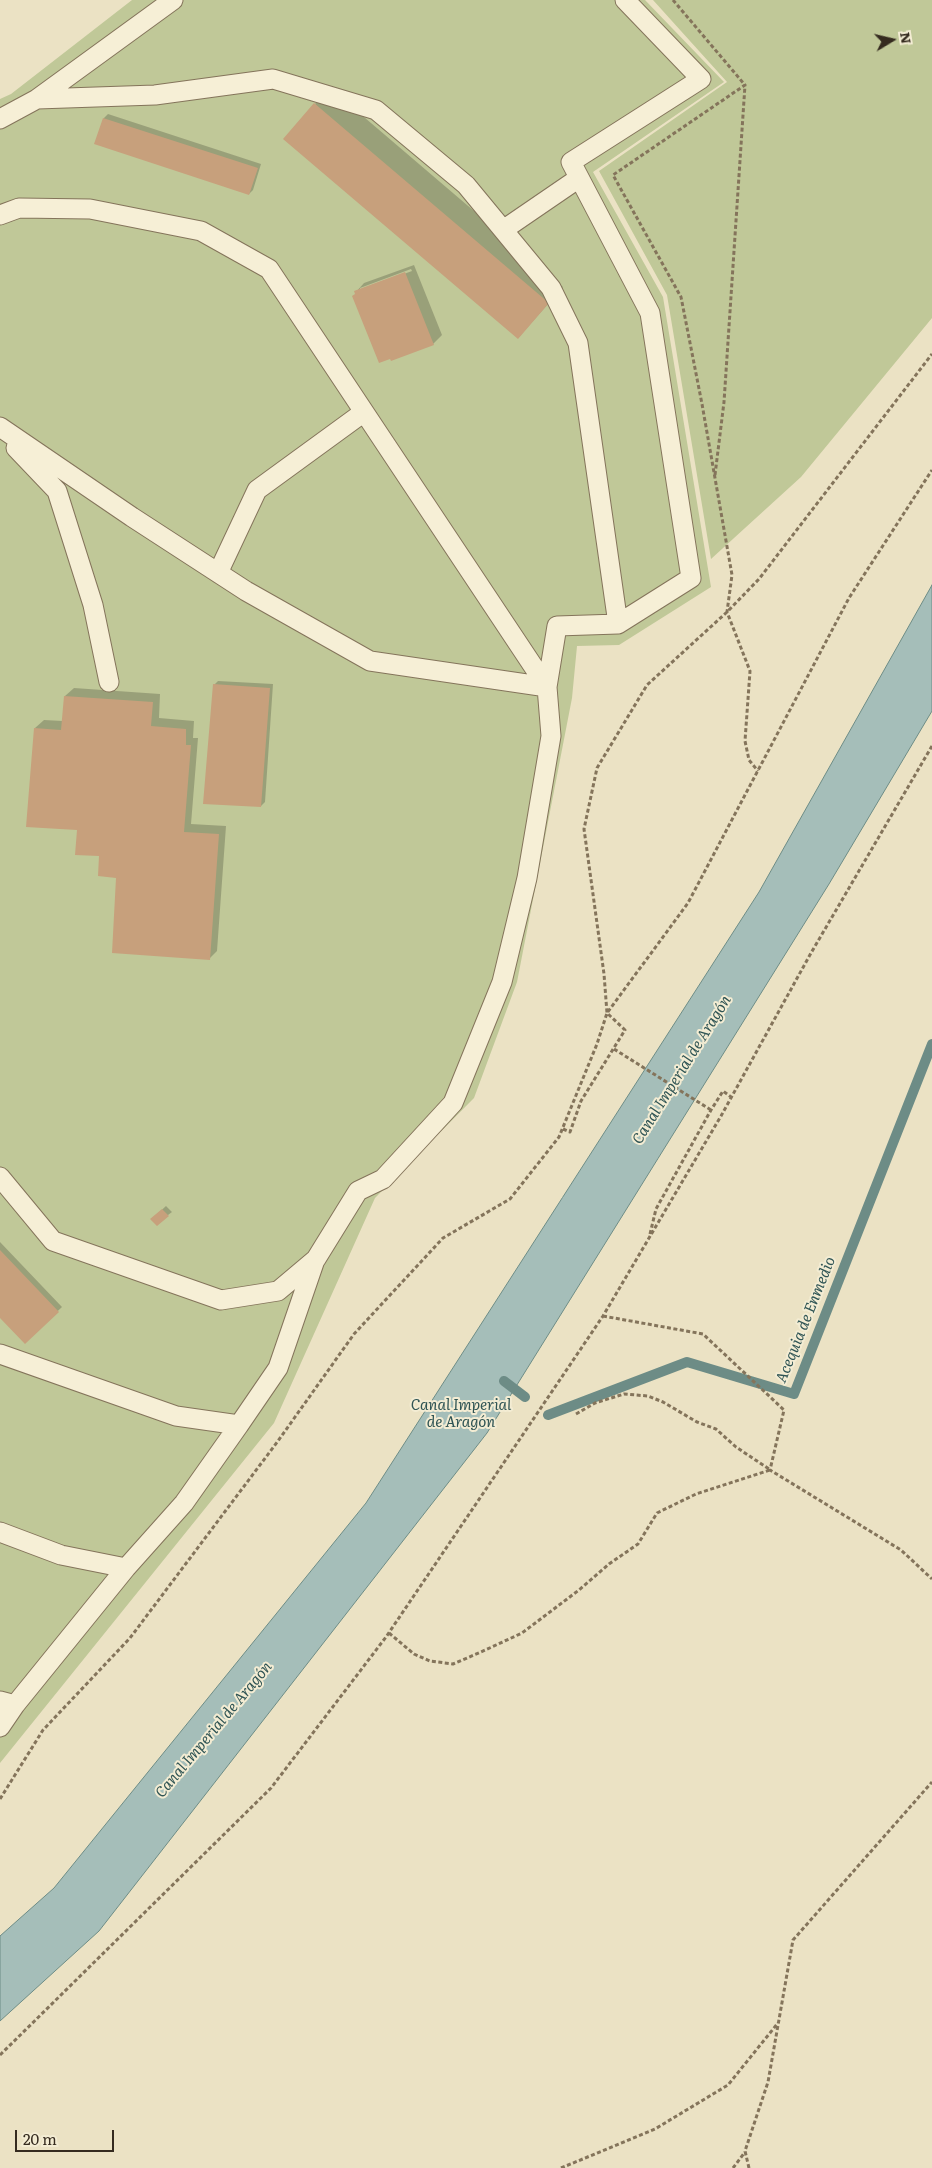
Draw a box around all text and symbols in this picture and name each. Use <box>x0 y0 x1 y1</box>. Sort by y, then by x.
north arrow <box>867 15 917 65</box>
text: N <box>896 30 918 45</box>
water label: Canal Imperial de Aragón <box>629 992 735 1148</box>
water label: Acequia de Enmedio <box>772 1254 840 1386</box>
water label: Canal Imperial de Aragón <box>411 1397 511 1432</box>
water label: Canal Imperial de Aragón <box>152 1658 276 1802</box>
scale bar <box>18 2120 116 2152</box>
text: 20 m <box>23 2127 57 2150</box>

